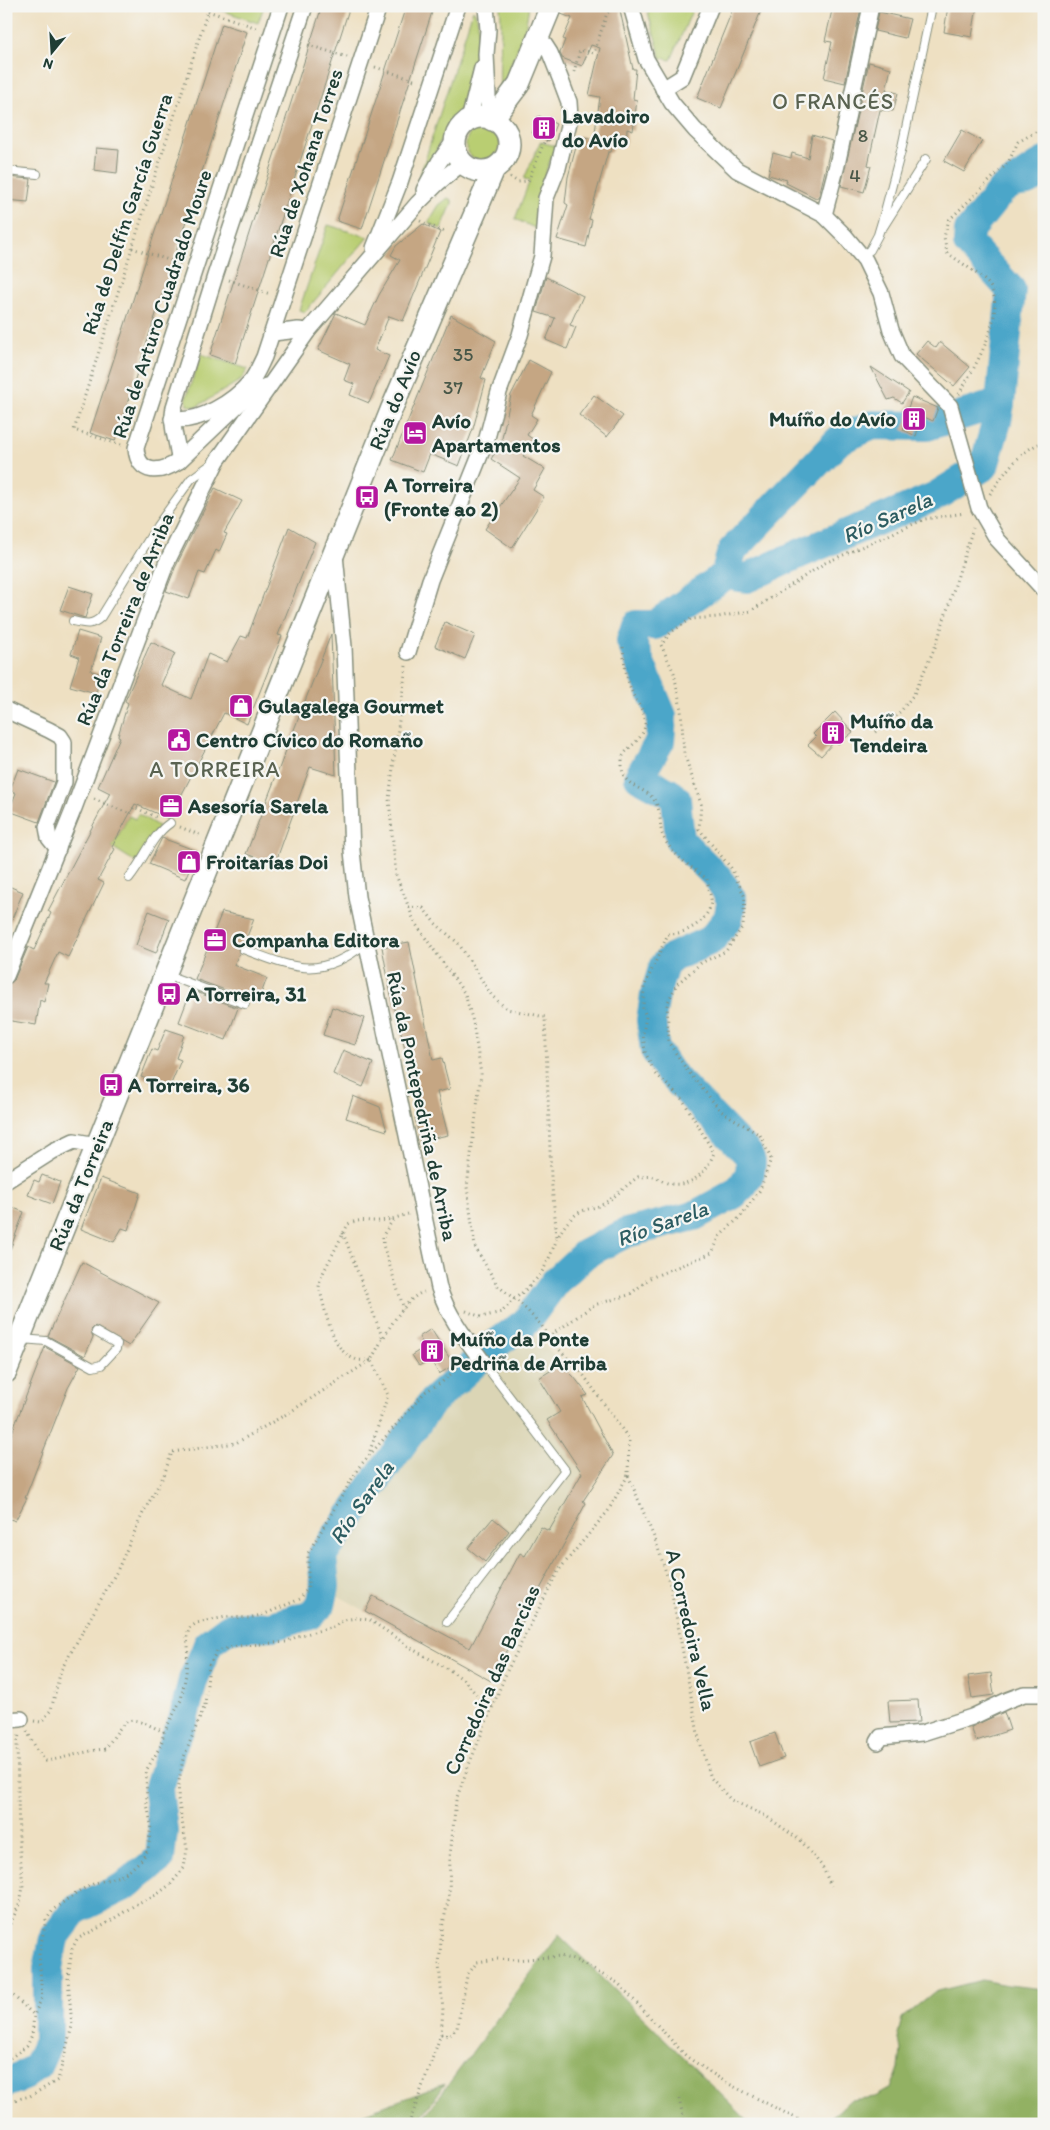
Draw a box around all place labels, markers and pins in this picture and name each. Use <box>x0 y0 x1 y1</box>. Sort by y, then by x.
place label: Lavadoiro do Avío <box>562 103 650 152</box>
building icon: Lavadoiro do Avío <box>531 115 557 141</box>
place label: Muíño do Avío <box>769 406 896 431</box>
building icon: Muíño do Avío <box>901 406 927 432</box>
place label: Avío Apartamentos <box>431 408 561 458</box>
hotel icon: Avío Apartamentos <box>402 420 428 446</box>
place label: A Torreira (Fronte ao 2) <box>383 472 499 522</box>
bus stop icon: A Torreira (Fronte ao 2) <box>354 484 380 510</box>
shop icon: Gulagalega Gourmet <box>228 693 254 719</box>
place label: Gulagalega Gourmet <box>258 693 444 719</box>
place label: Muíño da Tendeira <box>849 708 934 757</box>
building icon: Muíño da Tendeira <box>820 720 846 746</box>
public building icon: Centro Cívico do Romaño <box>166 727 192 753</box>
place label: Centro Cívico do Romaño <box>196 727 424 752</box>
office icon: Asesoría Sarela <box>158 793 184 819</box>
place label: Asesoría Sarela <box>187 793 329 818</box>
shop icon: Froitarías Doi <box>176 849 202 875</box>
place label: Froitarías Doi <box>206 849 328 874</box>
office icon: Companha Editora <box>202 927 228 953</box>
place label: Companha Editora <box>232 927 401 953</box>
bus stop icon: A Torreira, 31 <box>156 981 182 1007</box>
place label: A Torreira, 31 <box>185 981 307 1006</box>
bus stop icon: A Torreira, 36 <box>98 1072 124 1098</box>
place label: A Torreira, 36 <box>127 1072 250 1097</box>
place label: Muíño da Ponte Pedriña de Arriba <box>450 1326 608 1375</box>
building icon: Muíño da Ponte Pedriña de Arriba <box>419 1338 445 1364</box>

